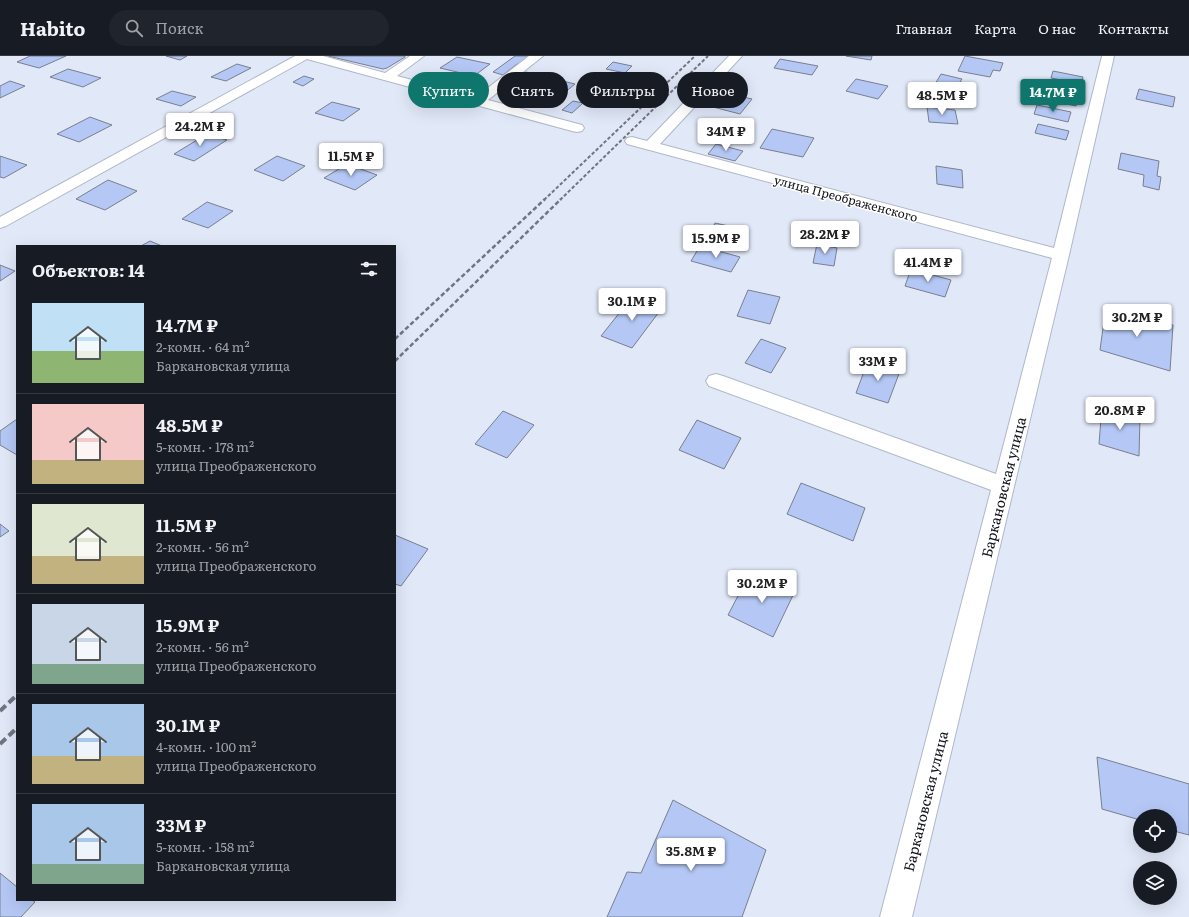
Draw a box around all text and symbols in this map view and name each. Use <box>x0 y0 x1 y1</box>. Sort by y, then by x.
search box <box>109 10 389 46</box>
text: Habito <box>20 14 85 42</box>
text: Поиск <box>155 16 203 39</box>
icon: search <box>123 17 145 39</box>
text: Главная <box>896 18 952 38</box>
text: Карта <box>974 18 1016 38</box>
text: О нас <box>1038 18 1076 38</box>
text: Контакты <box>1098 18 1169 38</box>
chip: Купить <box>408 72 489 108</box>
chip: Снять <box>497 72 568 108</box>
chip: Фильтры <box>576 72 669 108</box>
chip: Новое <box>677 72 748 108</box>
pin: 14.7M ₽ <box>1016 79 1090 113</box>
pin: 48.5M ₽ <box>905 82 979 116</box>
text: 14.7M ₽ <box>1029 82 1077 101</box>
text: 48.5M ₽ <box>917 85 967 104</box>
pin: 24.2M ₽ <box>163 113 237 147</box>
text: 24.2M ₽ <box>175 116 225 135</box>
pin: 34M ₽ <box>698 118 754 152</box>
text: 34M ₽ <box>706 121 746 140</box>
pin: 11.5M ₽ <box>314 143 388 177</box>
text: 11.5M ₽ <box>328 146 374 165</box>
street label: улица Преображенского <box>772 170 920 226</box>
pin: 28.2M ₽ <box>788 221 862 255</box>
text: 28.2M ₽ <box>800 224 850 243</box>
pin: 15.9M ₽ <box>679 225 753 259</box>
text: 15.9M ₽ <box>692 228 740 247</box>
pin: 41.4M ₽ <box>891 249 965 283</box>
text: 41.4M ₽ <box>903 252 953 271</box>
text: Объектов: 14 <box>32 257 145 282</box>
icon: filters <box>358 258 380 280</box>
pin: 30.1M ₽ <box>595 288 669 322</box>
text: 30.1M ₽ <box>607 291 657 310</box>
pin: 30.2M ₽ <box>1100 304 1174 338</box>
text: 30.2M ₽ <box>1112 307 1162 326</box>
text: 14.7M ₽ <box>156 312 218 337</box>
icon: home <box>64 319 112 367</box>
text: 2-комн. · 64 m² <box>156 337 250 356</box>
pin: 33M ₽ <box>850 348 906 382</box>
text: 33M ₽ <box>859 351 897 370</box>
text: Баркановская улица <box>156 356 290 375</box>
pin: 20.8M ₽ <box>1083 397 1157 431</box>
text: 20.8M ₽ <box>1094 400 1146 419</box>
text: 48.5M ₽ <box>156 412 223 437</box>
street label: Баркановская улица <box>976 414 1030 559</box>
icon: home <box>64 420 112 468</box>
text: 5-комн. · 178 m² <box>156 437 254 456</box>
text: улица Преображенского <box>156 456 316 475</box>
text: 11.5M ₽ <box>156 512 216 537</box>
icon: home <box>64 520 112 568</box>
text: 2-комн. · 56 m² <box>156 537 249 556</box>
text: улица Преображенского <box>156 556 316 575</box>
pin: 30.2M ₽ <box>725 570 799 604</box>
text: 30.2M ₽ <box>737 573 787 592</box>
text: 15.9M ₽ <box>156 612 219 637</box>
icon: home <box>64 620 112 668</box>
text: 2-комн. · 56 m² <box>156 637 249 656</box>
text: улица Преображенского <box>156 656 316 675</box>
text: 30.1M ₽ <box>156 712 220 737</box>
icon: home <box>64 720 112 768</box>
street label: Баркановская улица <box>898 728 952 873</box>
text: 4-комн. · 100 m² <box>156 737 256 756</box>
text: улица Преображенского <box>156 756 316 775</box>
map controls <box>1133 809 1177 905</box>
button: locate <box>1133 809 1177 853</box>
text: 33M ₽ <box>156 812 206 837</box>
icon: home <box>64 820 112 868</box>
text: 5-комн. · 158 m² <box>156 837 254 856</box>
pin: 35.8M ₽ <box>654 838 728 872</box>
text: 35.8M ₽ <box>666 841 716 860</box>
text: Баркановская улица <box>156 856 290 875</box>
button: layers <box>1133 861 1177 905</box>

